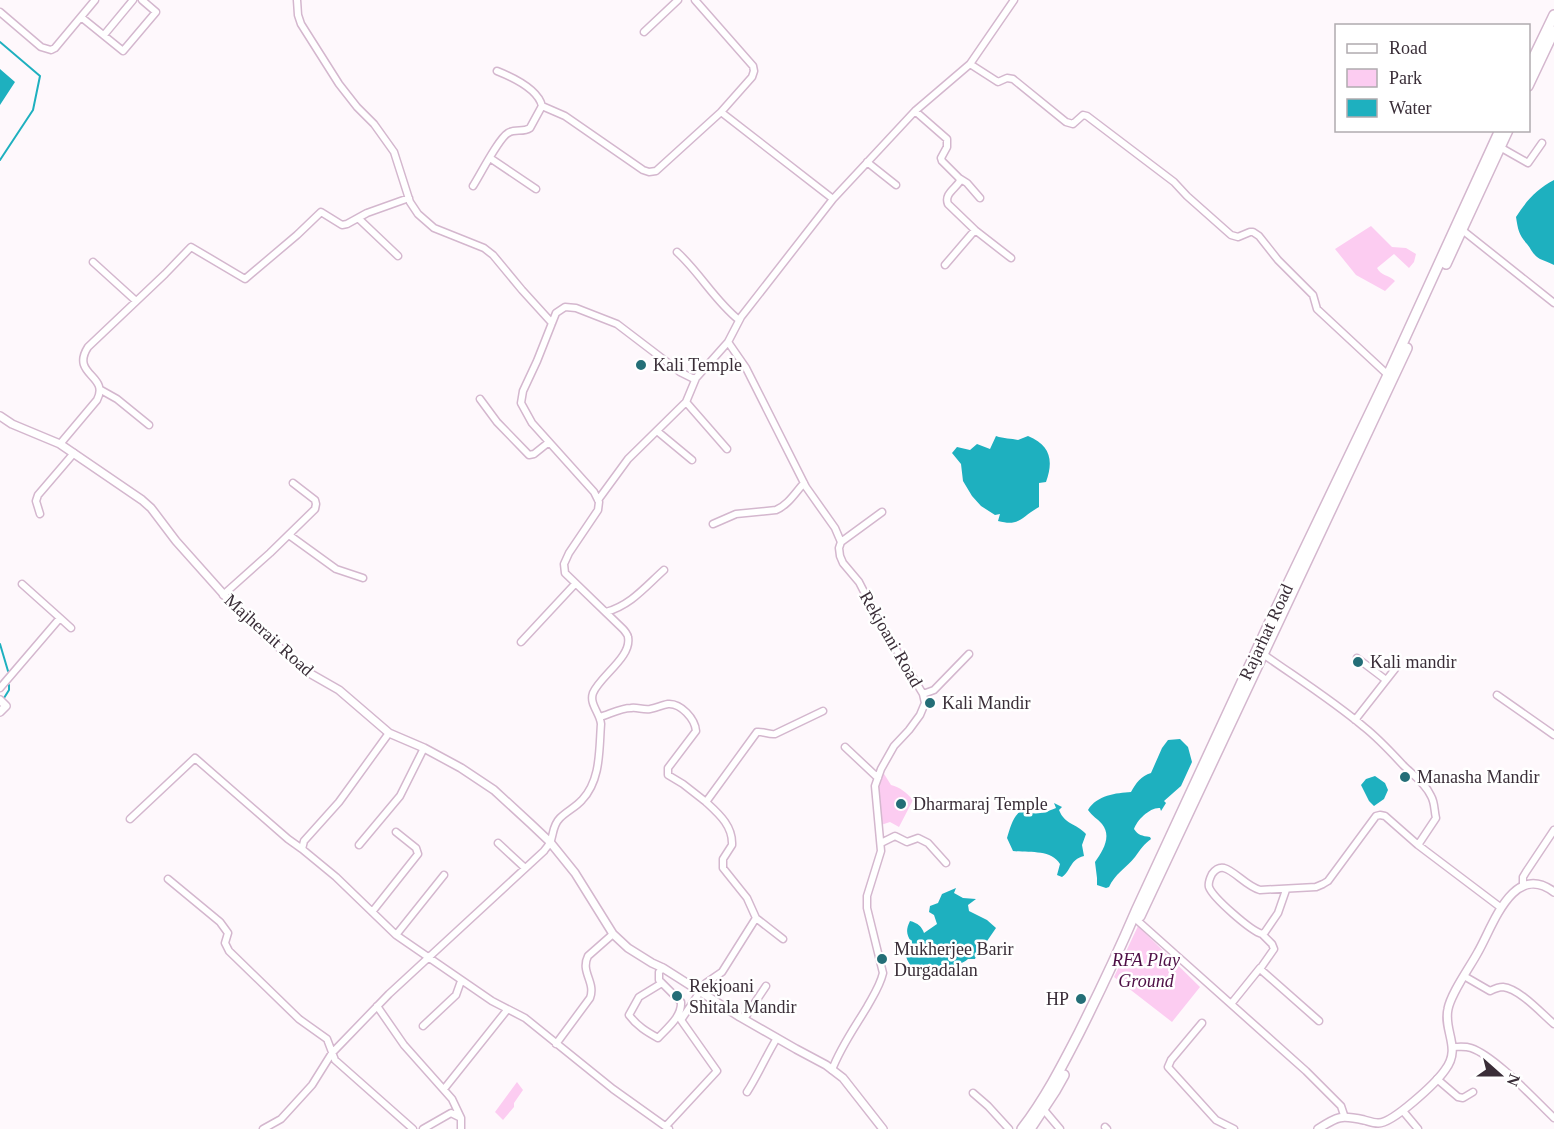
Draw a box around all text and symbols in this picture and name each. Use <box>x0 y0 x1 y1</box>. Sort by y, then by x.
legend <box>1335 24 1530 132</box>
text: Road <box>1389 38 1427 58</box>
text: Park <box>1389 68 1422 88</box>
text: Water <box>1389 98 1432 118</box>
place label: Kali Temple <box>653 355 742 375</box>
marker: Kali Temple <box>634 358 648 372</box>
street label: Rajarhat Road <box>1235 581 1297 683</box>
street label: Rekjoani Road <box>855 587 927 691</box>
street label: Majherait Road <box>221 590 317 680</box>
place label: Kali mandir <box>1370 652 1456 672</box>
marker: Kali mandir <box>1351 655 1365 669</box>
place label: Kali Mandir <box>942 693 1030 713</box>
marker: Kali Mandir <box>923 696 937 710</box>
place label: Manasha Mandir <box>1417 767 1539 787</box>
marker: Manasha Mandir <box>1398 770 1412 784</box>
place label: Dharmaraj Temple <box>913 794 1048 814</box>
marker: Dharmaraj Temple <box>894 797 908 811</box>
place label: Mukherjee Barir Durgadalan <box>894 939 1013 980</box>
park label: RFA Play Ground <box>1111 950 1180 991</box>
marker: Mukherjee Barir Durgadalan <box>875 952 889 966</box>
place label: Rekjoani Shitala Mandir <box>689 976 796 1017</box>
marker: Rekjoani Shitala Mandir <box>670 989 684 1003</box>
place label: HP <box>1046 989 1069 1009</box>
marker: HP <box>1074 992 1088 1006</box>
north arrow <box>1470 1045 1530 1105</box>
text: N <box>1503 1072 1524 1089</box>

